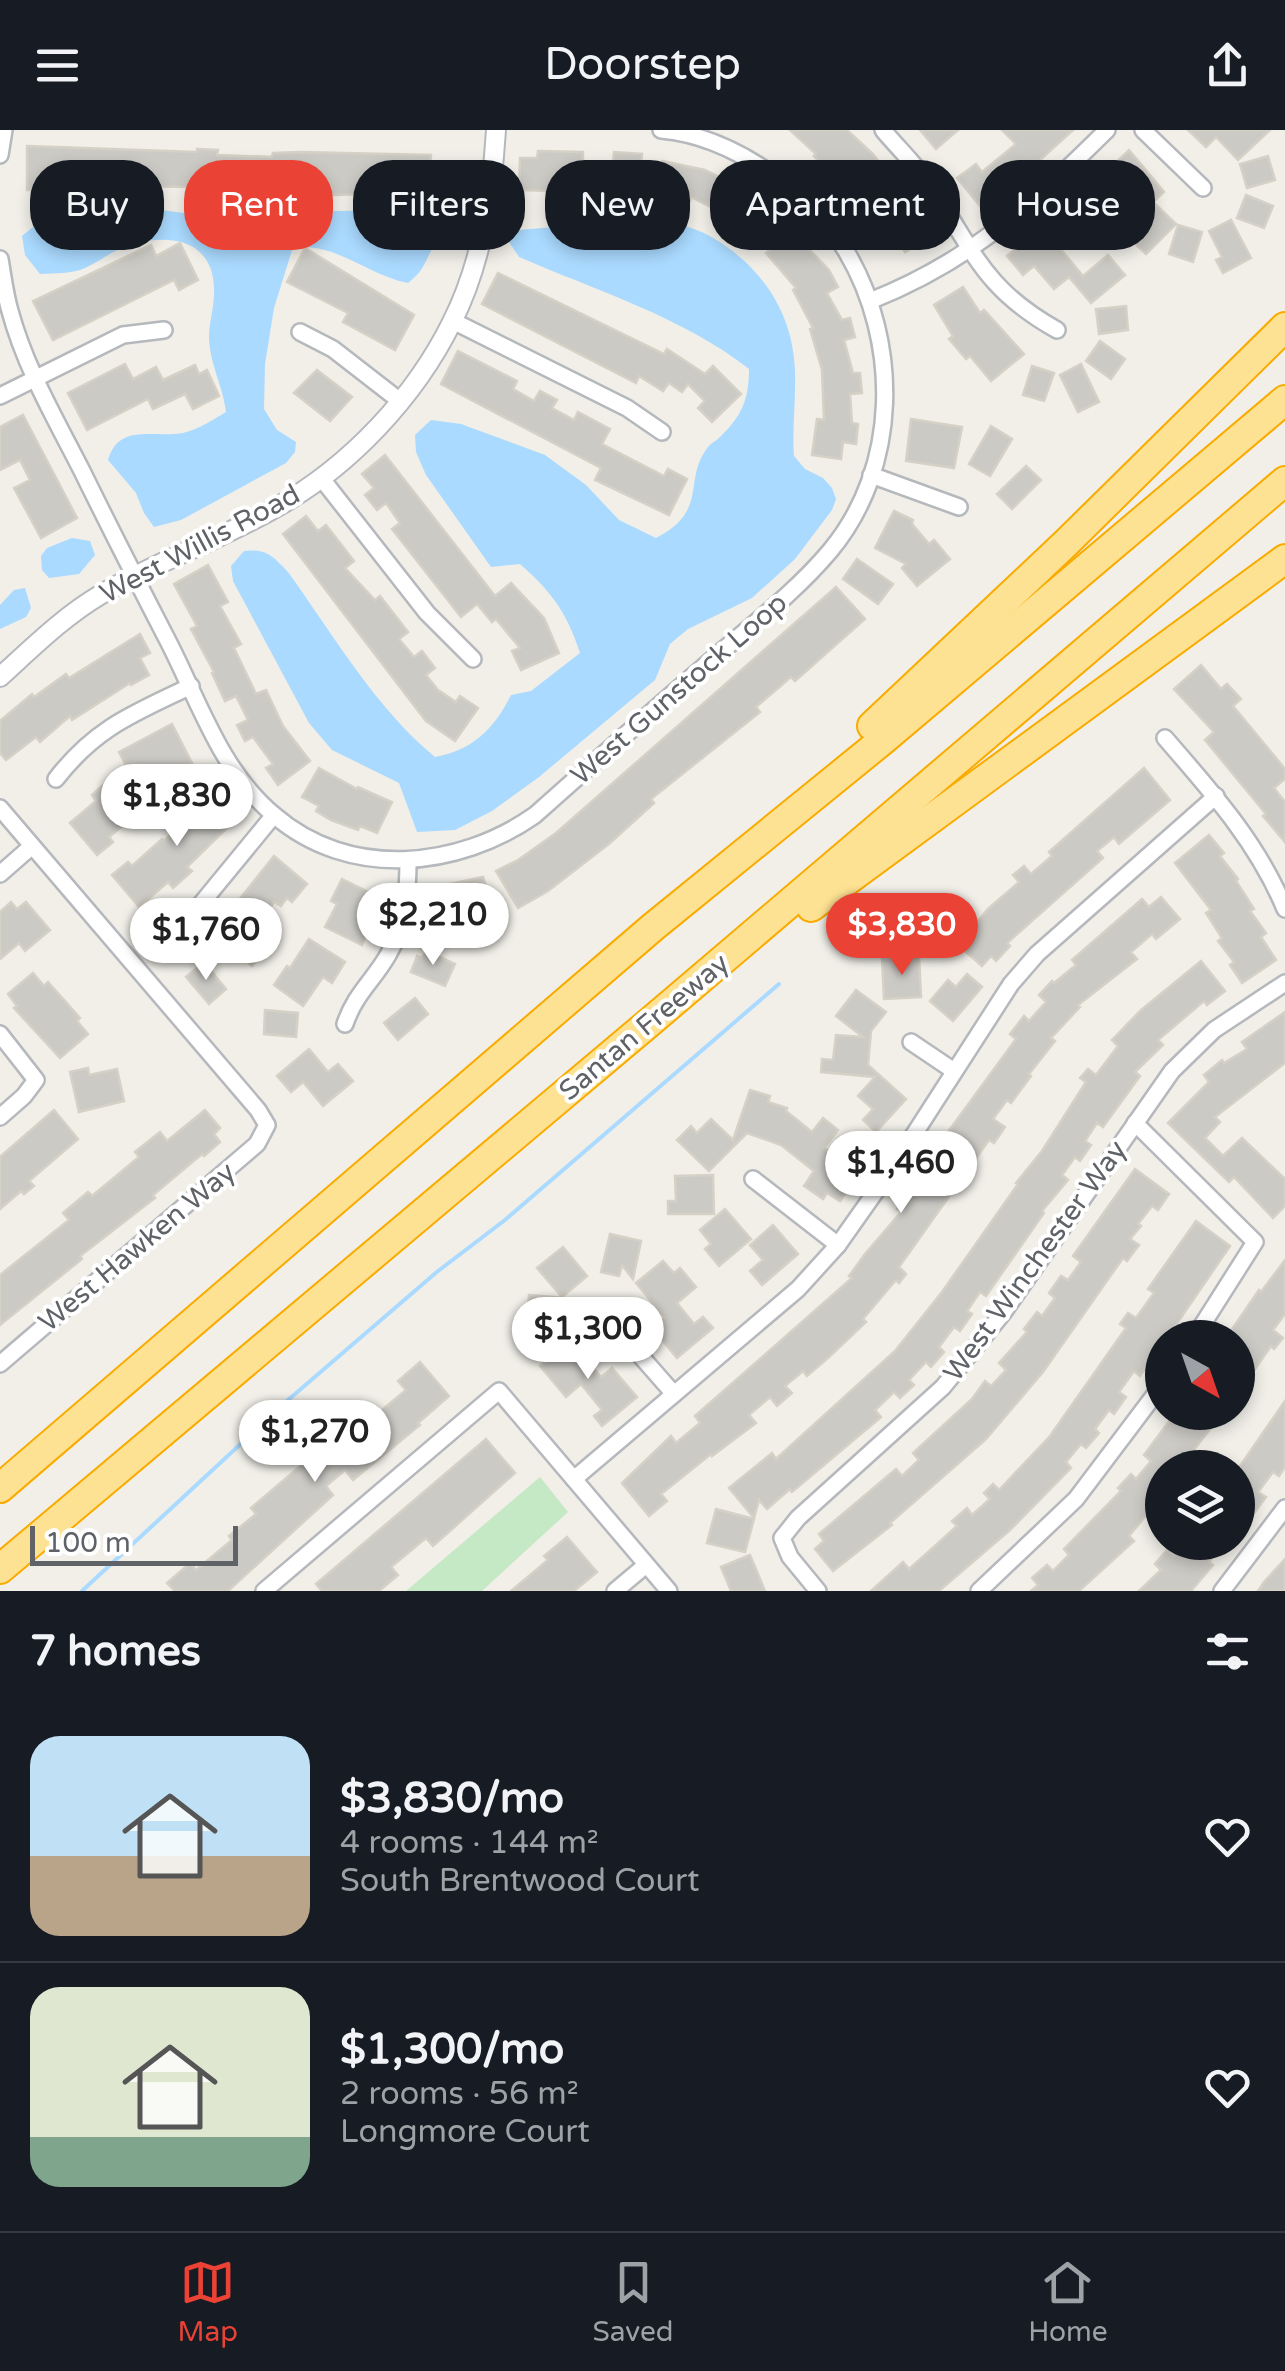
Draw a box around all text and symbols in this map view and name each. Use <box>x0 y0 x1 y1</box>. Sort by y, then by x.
icon: menu <box>30 38 85 93</box>
text: Doorstep <box>544 38 741 92</box>
icon: share <box>1200 38 1255 93</box>
chip: Buy <box>30 160 164 250</box>
chip: Rent <box>184 160 333 250</box>
chip: Filters <box>353 160 525 250</box>
chip: New <box>545 160 690 250</box>
chip: Apartment <box>710 160 960 250</box>
chip: House <box>980 160 1155 250</box>
street label: West Willis Road <box>94 477 306 611</box>
street label: West Gunstock Loop <box>564 586 794 792</box>
pin: $1,830 <box>96 764 258 849</box>
text: $1,830 <box>123 777 231 815</box>
pin: $2,210 <box>352 883 514 968</box>
pin: $3,830 <box>821 893 983 978</box>
text: $2,210 <box>379 896 487 934</box>
pin: $1,760 <box>125 898 287 983</box>
text: $3,830 <box>848 906 956 944</box>
text: $1,760 <box>152 911 260 949</box>
street label: Santan Freeway <box>552 946 736 1108</box>
pin: $1,460 <box>820 1131 982 1216</box>
street label: West Winchester Way <box>936 1134 1134 1388</box>
text: $1,460 <box>847 1144 955 1182</box>
street label: West Hawken Way <box>32 1155 242 1339</box>
pin: $1,300 <box>507 1297 669 1382</box>
text: $1,300 <box>534 1310 642 1348</box>
north arrow <box>1145 1320 1255 1430</box>
map controls <box>1145 1320 1255 1560</box>
pin: $1,270 <box>234 1400 396 1485</box>
text: $1,270 <box>261 1413 369 1451</box>
button: layers <box>1145 1450 1255 1560</box>
scale bar <box>30 1521 238 1566</box>
text: 100 m <box>45 1526 131 1560</box>
icon: filters <box>1200 1624 1255 1679</box>
text: 7 homes <box>30 1626 201 1677</box>
text: $3,830/mo <box>340 1773 564 1824</box>
icon: home <box>110 1776 230 1896</box>
icon: heart <box>1200 1809 1255 1864</box>
text: 4 rooms · 144 m² <box>340 1824 599 1862</box>
text: South Brentwood Court <box>340 1862 699 1900</box>
text: $1,300/mo <box>340 2024 564 2075</box>
icon: home <box>110 2027 230 2147</box>
icon: heart <box>1200 2060 1255 2115</box>
text: 2 rooms · 56 m² <box>340 2075 579 2113</box>
text: Longmore Court <box>340 2113 590 2151</box>
tab: Map <box>177 2255 238 2349</box>
tab: Saved <box>593 2255 674 2349</box>
tab: Home <box>1028 2255 1108 2349</box>

